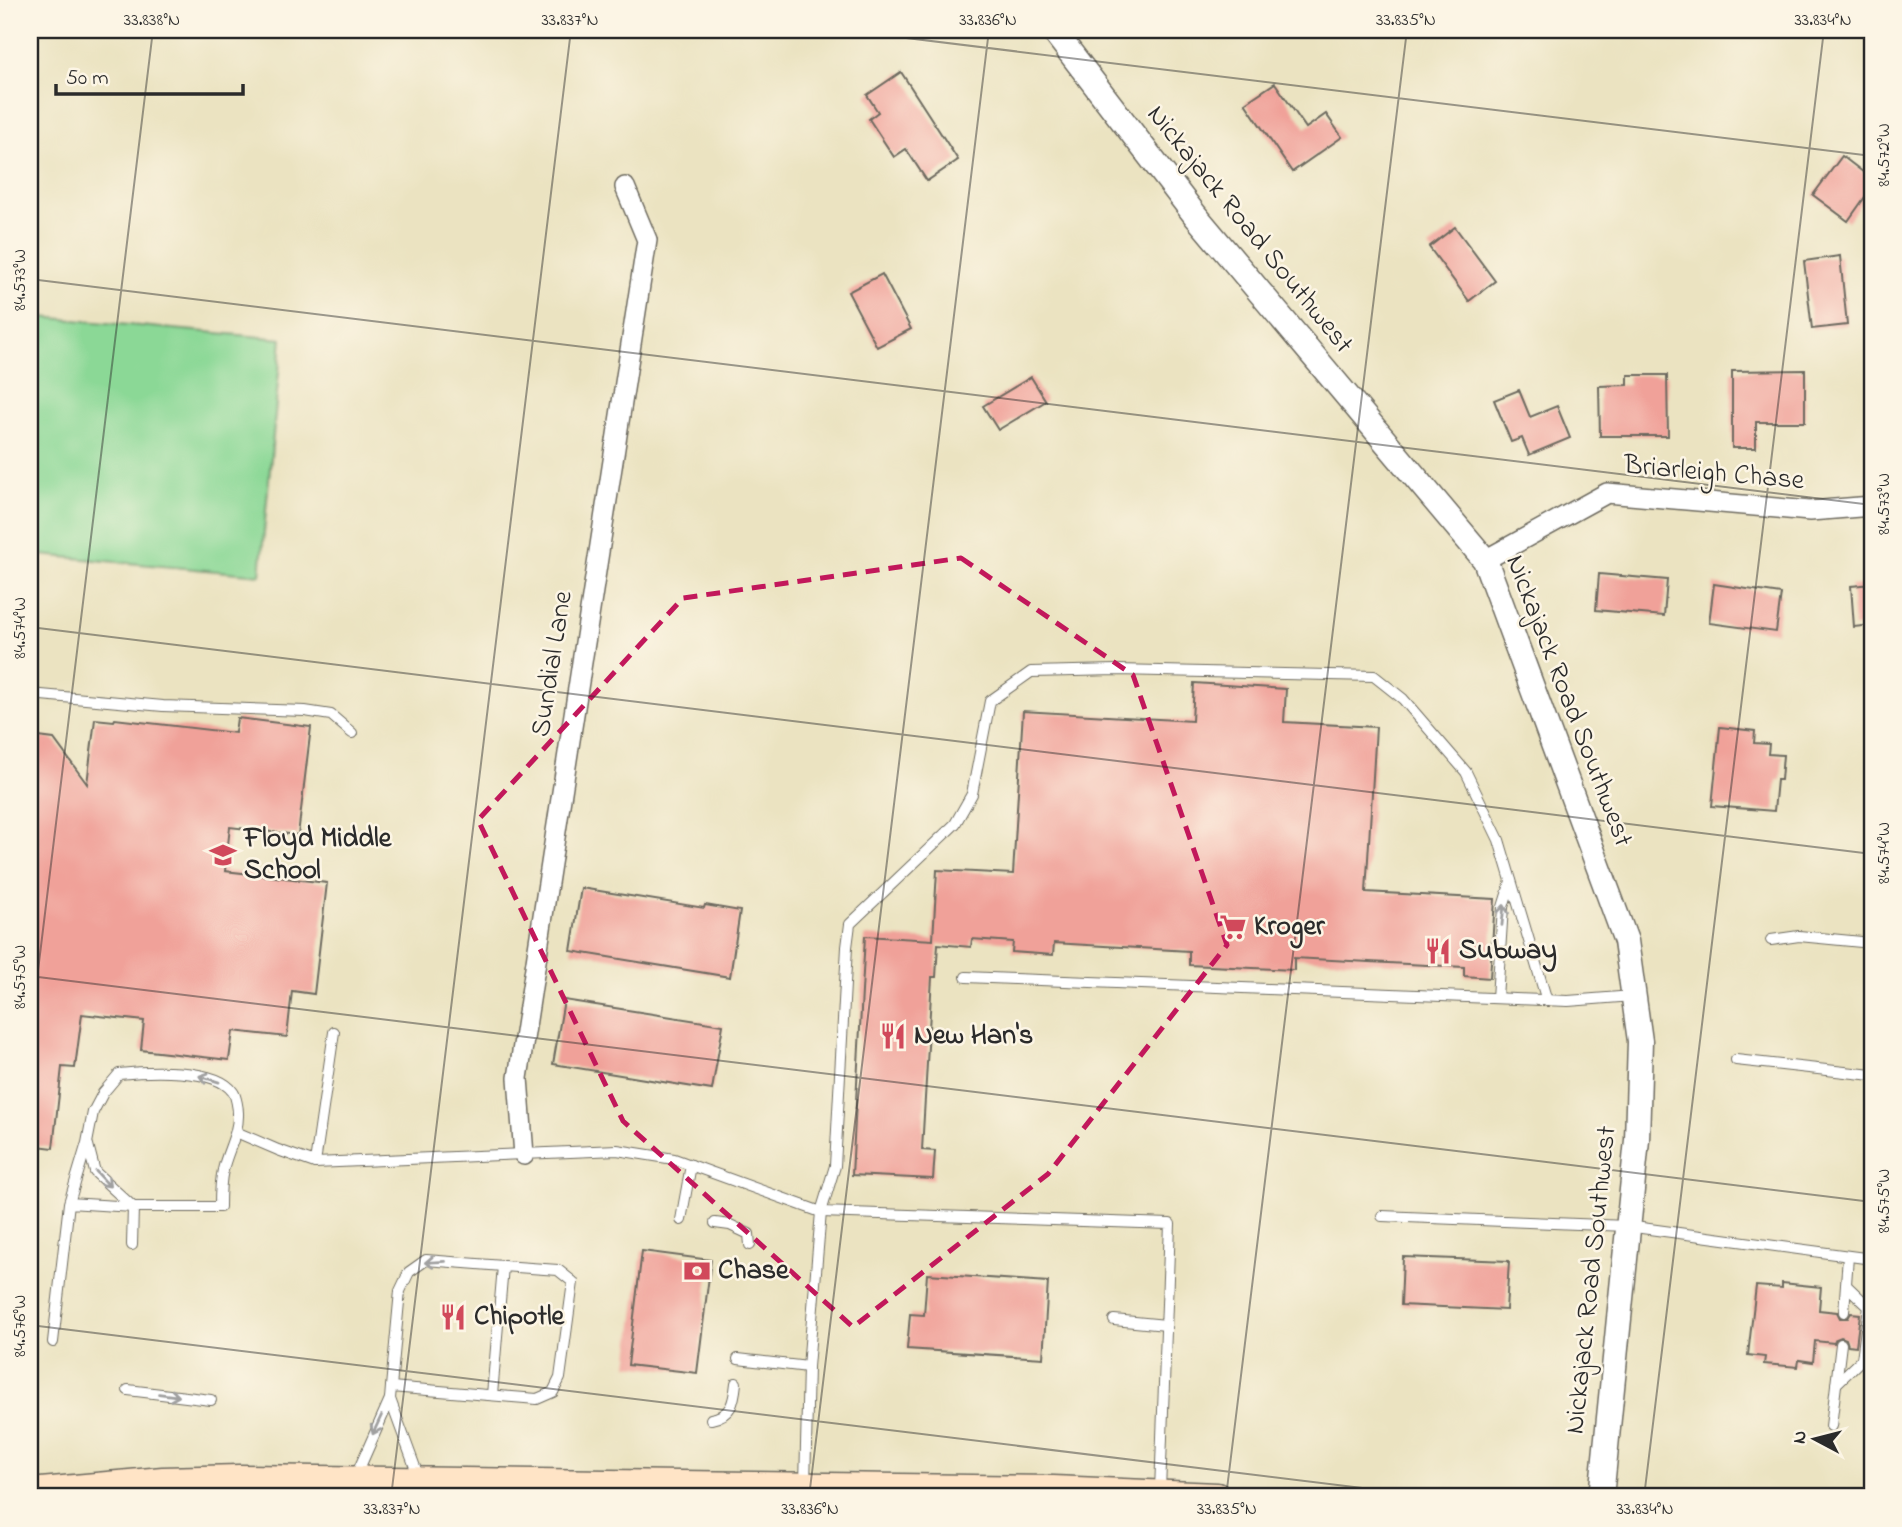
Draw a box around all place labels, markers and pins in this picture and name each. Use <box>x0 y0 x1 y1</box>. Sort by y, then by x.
place label: Floyd Middle School <box>242 819 393 892</box>
school or university icon: Floyd Middle School <box>208 840 238 870</box>
place label: Kroger <box>1254 907 1326 949</box>
supermarket icon: Kroger <box>1218 912 1248 942</box>
place label: Subway <box>1459 931 1557 972</box>
restaurant icon: Subway <box>1423 936 1453 966</box>
place label: New Han's <box>914 1016 1033 1057</box>
restaurant icon: New Han's <box>878 1021 908 1051</box>
place label: Chase <box>718 1251 790 1292</box>
bank icon: Chase <box>682 1256 712 1286</box>
place label: Chipotle <box>474 1297 566 1338</box>
restaurant icon: Chipotle <box>438 1302 468 1332</box>

